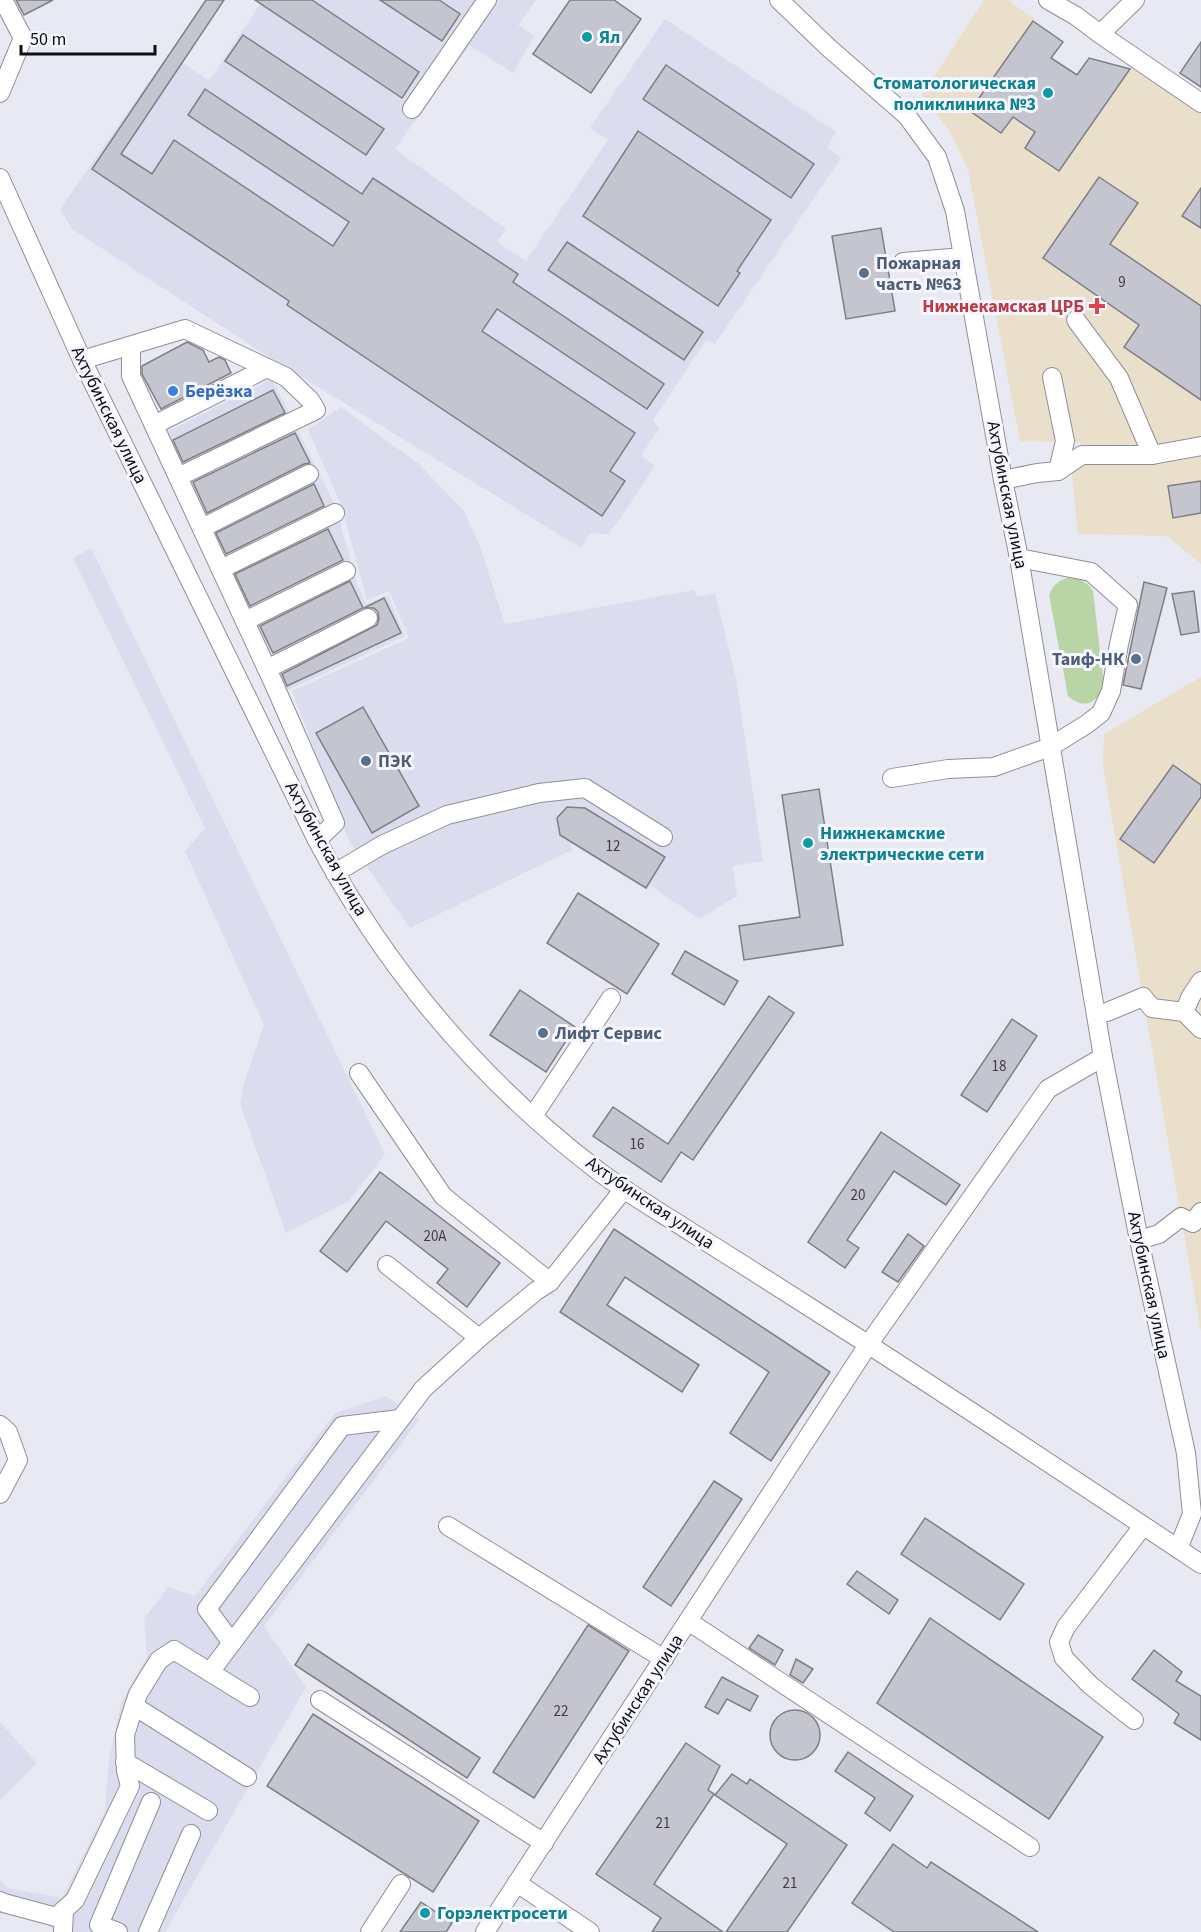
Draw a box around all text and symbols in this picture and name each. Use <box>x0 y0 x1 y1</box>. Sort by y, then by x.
scale bar <box>21 18 154 56</box>
place label: Ял <box>599 25 620 50</box>
text: 50 m <box>30 27 66 52</box>
marker: Ял <box>580 30 594 44</box>
place label: Стоматологическая поликлиника №3 <box>873 71 1036 117</box>
marker: Стоматологическая поликлиника №3 <box>1041 86 1055 100</box>
place label: Пожарная часть №63 <box>876 251 962 297</box>
marker: Пожарная часть №63 <box>857 266 871 280</box>
house number: 9 <box>1118 272 1126 293</box>
place label: Нижнекамская ЦРБ <box>922 294 1084 319</box>
marker: Нижнекамская ЦРБ <box>1088 297 1106 315</box>
street label: Ахтубинская улица <box>65 342 153 488</box>
place label: Берёзка <box>185 379 253 404</box>
marker: Берёзка <box>166 384 180 398</box>
street label: Ахтубинская улица <box>980 419 1034 571</box>
place label: Таиф-НК <box>1052 647 1125 672</box>
marker: Таиф-НК <box>1129 652 1143 666</box>
place label: ПЭК <box>378 749 412 774</box>
marker: ПЭК <box>359 754 373 768</box>
street label: Ахтубинская улица <box>279 777 373 921</box>
place label: Нижнекамские электрические сети <box>820 821 984 867</box>
house number: 12 <box>606 836 620 857</box>
marker: Нижнекамские электрические сети <box>801 836 815 850</box>
place label: Лифт Сервис <box>554 1021 662 1046</box>
marker: Лифт Сервис <box>536 1026 550 1040</box>
house number: 18 <box>992 1056 1006 1077</box>
house number: 16 <box>630 1134 644 1155</box>
street label: Ахтубинская улица <box>581 1151 719 1255</box>
house number: 20 <box>851 1185 865 1206</box>
street label: Ахтубинская улица <box>1121 1209 1177 1361</box>
house number: 20А <box>423 1226 447 1247</box>
street label: Ахтубинская улица <box>587 1629 689 1769</box>
house number: 22 <box>554 1701 568 1722</box>
house number: 21 <box>656 1813 670 1834</box>
house number: 21 <box>783 1873 797 1894</box>
place label: Горэлектросети <box>437 1901 568 1926</box>
marker: Горэлектросети <box>418 1906 432 1920</box>

